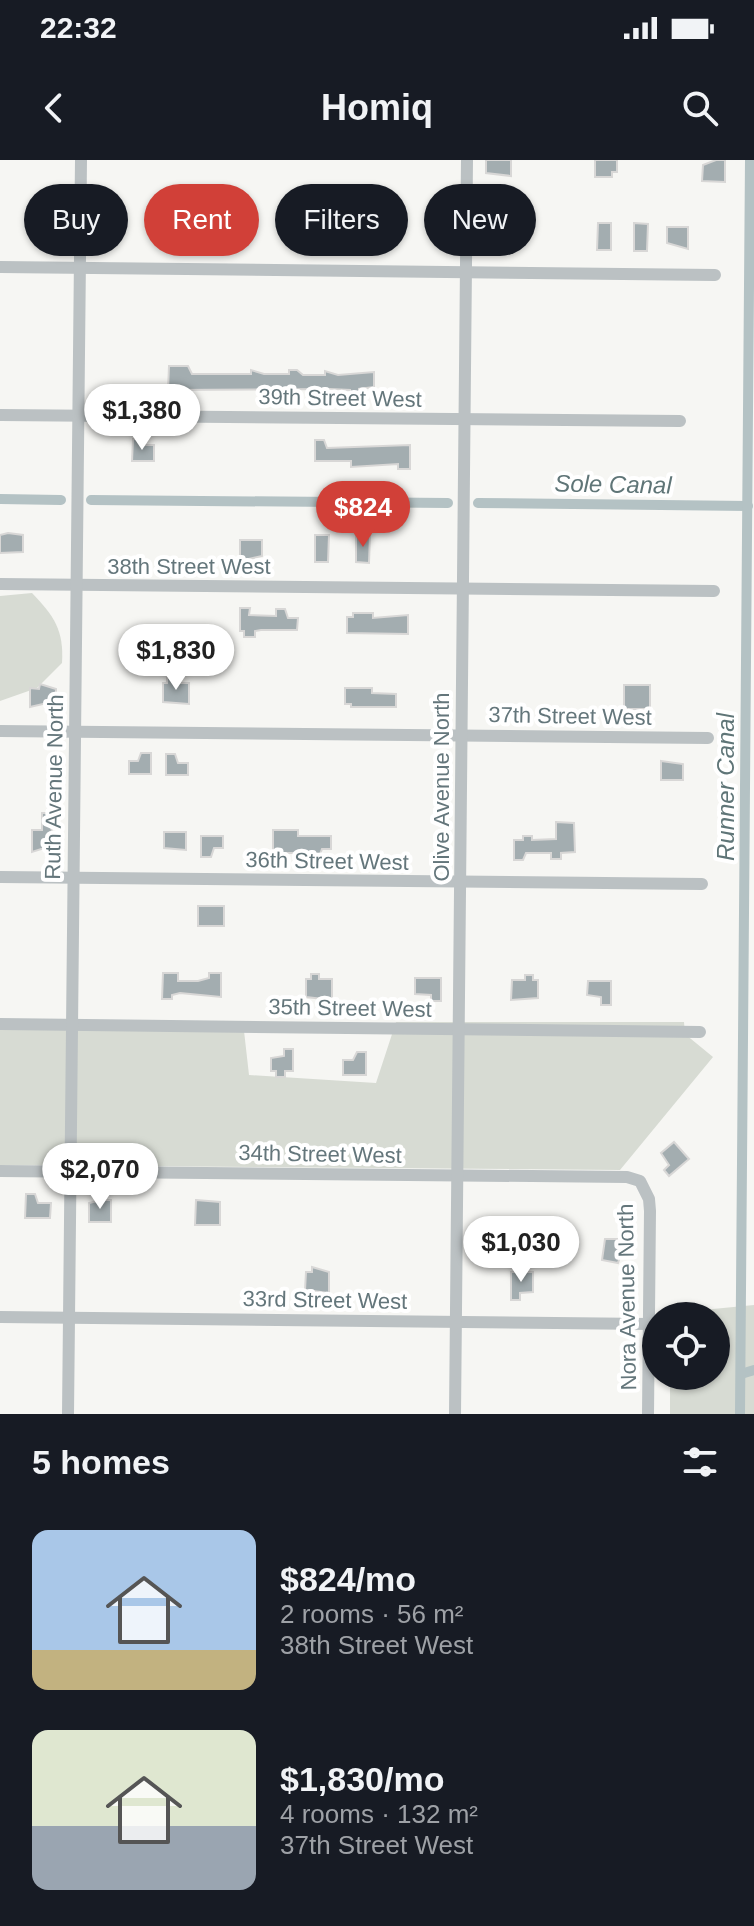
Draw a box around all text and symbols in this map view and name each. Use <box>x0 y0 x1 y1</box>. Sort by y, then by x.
text: 22:32 <box>40 11 117 44</box>
icon: back <box>32 86 76 130</box>
icon: search <box>678 86 722 130</box>
text: Homiq <box>321 87 433 128</box>
chip: Buy <box>24 184 128 256</box>
chip: Rent <box>144 184 259 256</box>
chip: Filters <box>275 184 408 256</box>
chip: New <box>424 184 536 256</box>
pin: $1,380 <box>77 384 207 452</box>
street label: 39th Street West <box>258 384 422 412</box>
text: $1,380 <box>102 395 182 425</box>
water label: Sole Canal <box>554 469 673 499</box>
pin: $824 <box>316 481 410 549</box>
text: $824 <box>334 492 392 522</box>
street label: 38th Street West <box>107 554 271 579</box>
pin: $1,830 <box>111 624 241 692</box>
text: $1,830 <box>136 635 216 665</box>
street label: Olive Avenue North <box>429 692 454 882</box>
street label: Ruth Avenue North <box>40 694 68 880</box>
street label: 37th Street West <box>488 702 652 730</box>
water label: Runner Canal <box>712 712 739 861</box>
street label: 36th Street West <box>245 847 409 875</box>
street label: 35th Street West <box>268 994 432 1022</box>
street label: 34th Street West <box>238 1140 402 1168</box>
pin: $2,070 <box>35 1143 165 1211</box>
text: $2,070 <box>60 1154 140 1184</box>
street label: Nora Avenue North <box>613 1203 641 1391</box>
pin: $1,030 <box>456 1216 586 1284</box>
text: $1,030 <box>481 1227 561 1257</box>
street label: 33rd Street West <box>242 1286 408 1314</box>
map controls <box>642 1302 730 1390</box>
button: locate <box>642 1302 730 1390</box>
icon: filters <box>678 1440 722 1484</box>
text: 5 homes <box>32 1443 170 1481</box>
text: $824/mo <box>280 1560 416 1598</box>
icon: home <box>96 1562 192 1658</box>
text: 2 rooms · 56 m² <box>280 1599 464 1629</box>
text: 38th Street West <box>280 1630 473 1660</box>
text: $1,830/mo <box>280 1760 444 1798</box>
icon: home <box>96 1762 192 1858</box>
text: 4 rooms · 132 m² <box>280 1799 478 1829</box>
text: 37th Street West <box>280 1830 473 1860</box>

